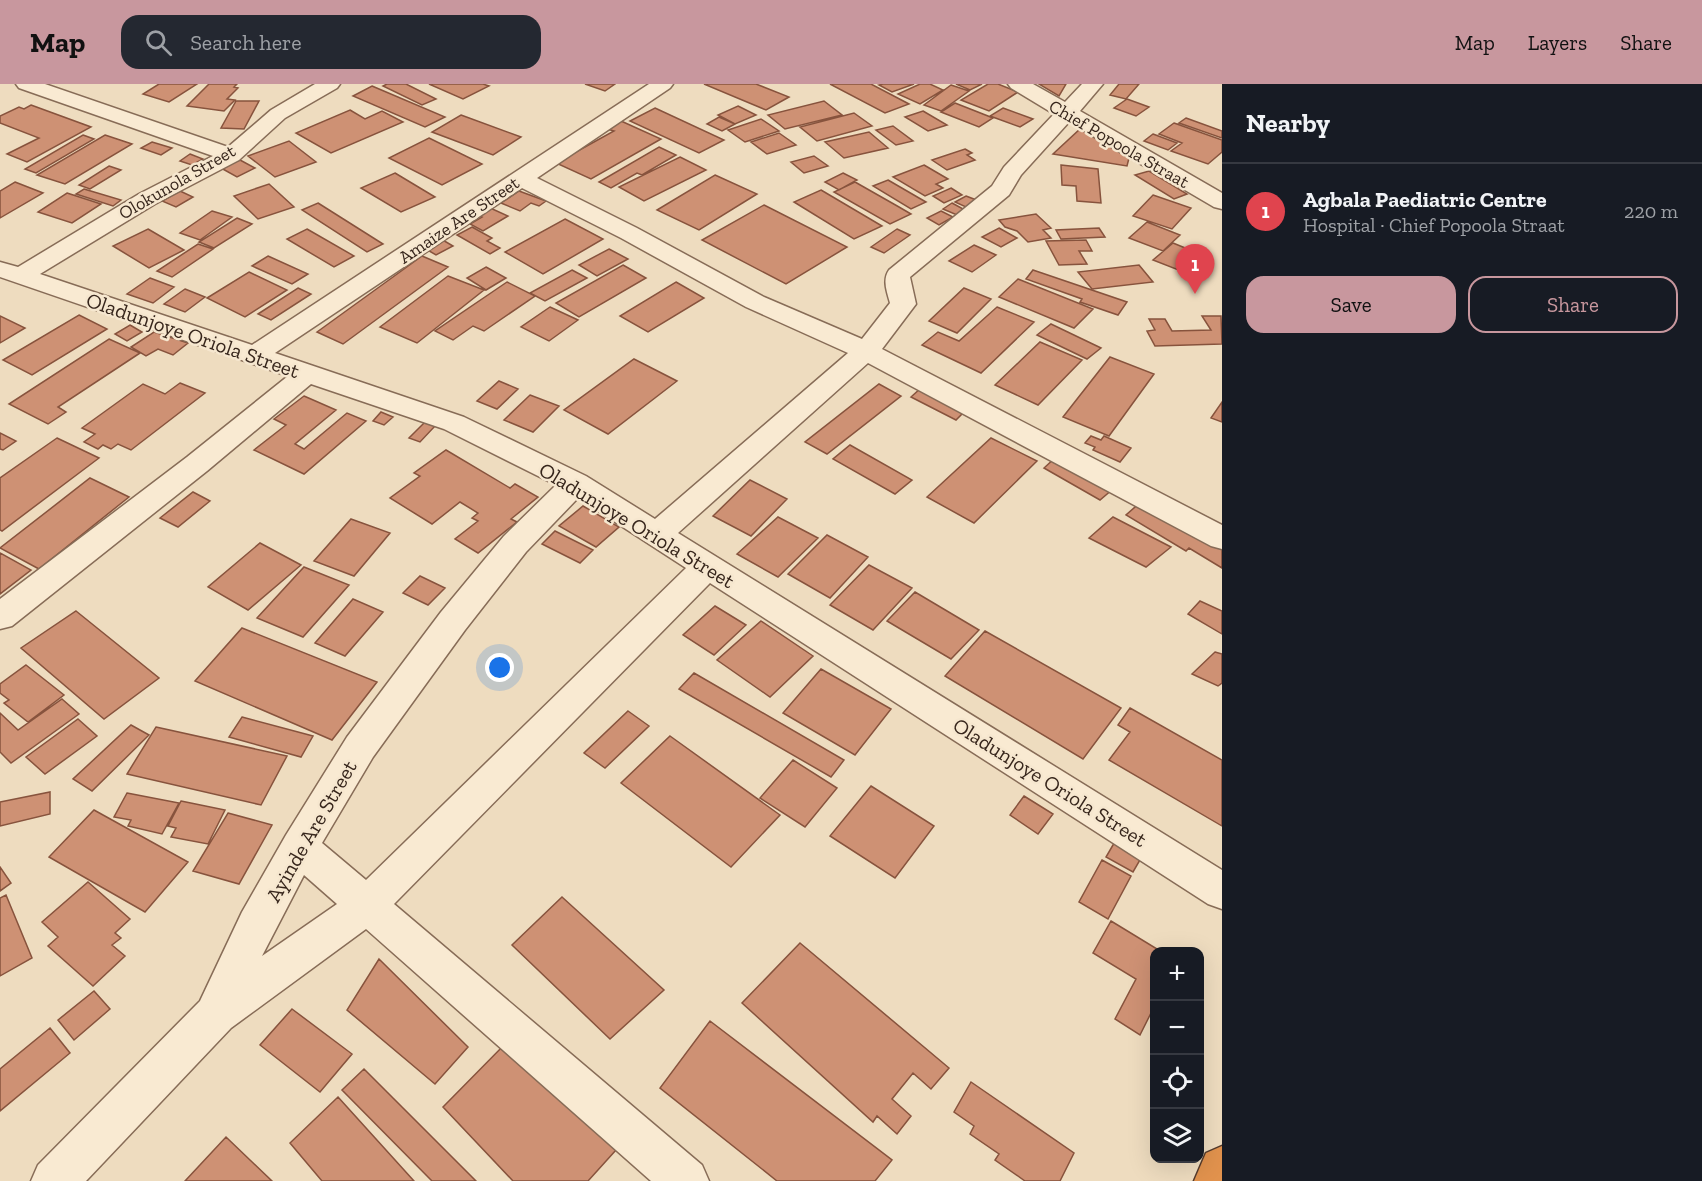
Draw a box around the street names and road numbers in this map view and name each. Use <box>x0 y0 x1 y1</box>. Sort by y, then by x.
street label: Chief Popoola Straat <box>1045 95 1193 193</box>
street label: Olokunola Street <box>115 140 239 224</box>
street label: Amaize Are Street <box>395 171 524 268</box>
street label: Oladunjoye Oriola Street <box>83 287 303 384</box>
street label: Oladunjoye Oriola Street <box>534 457 739 594</box>
street label: Oladunjoye Oriola Street <box>948 712 1152 853</box>
street label: Ayinde Are Street <box>260 756 362 906</box>

